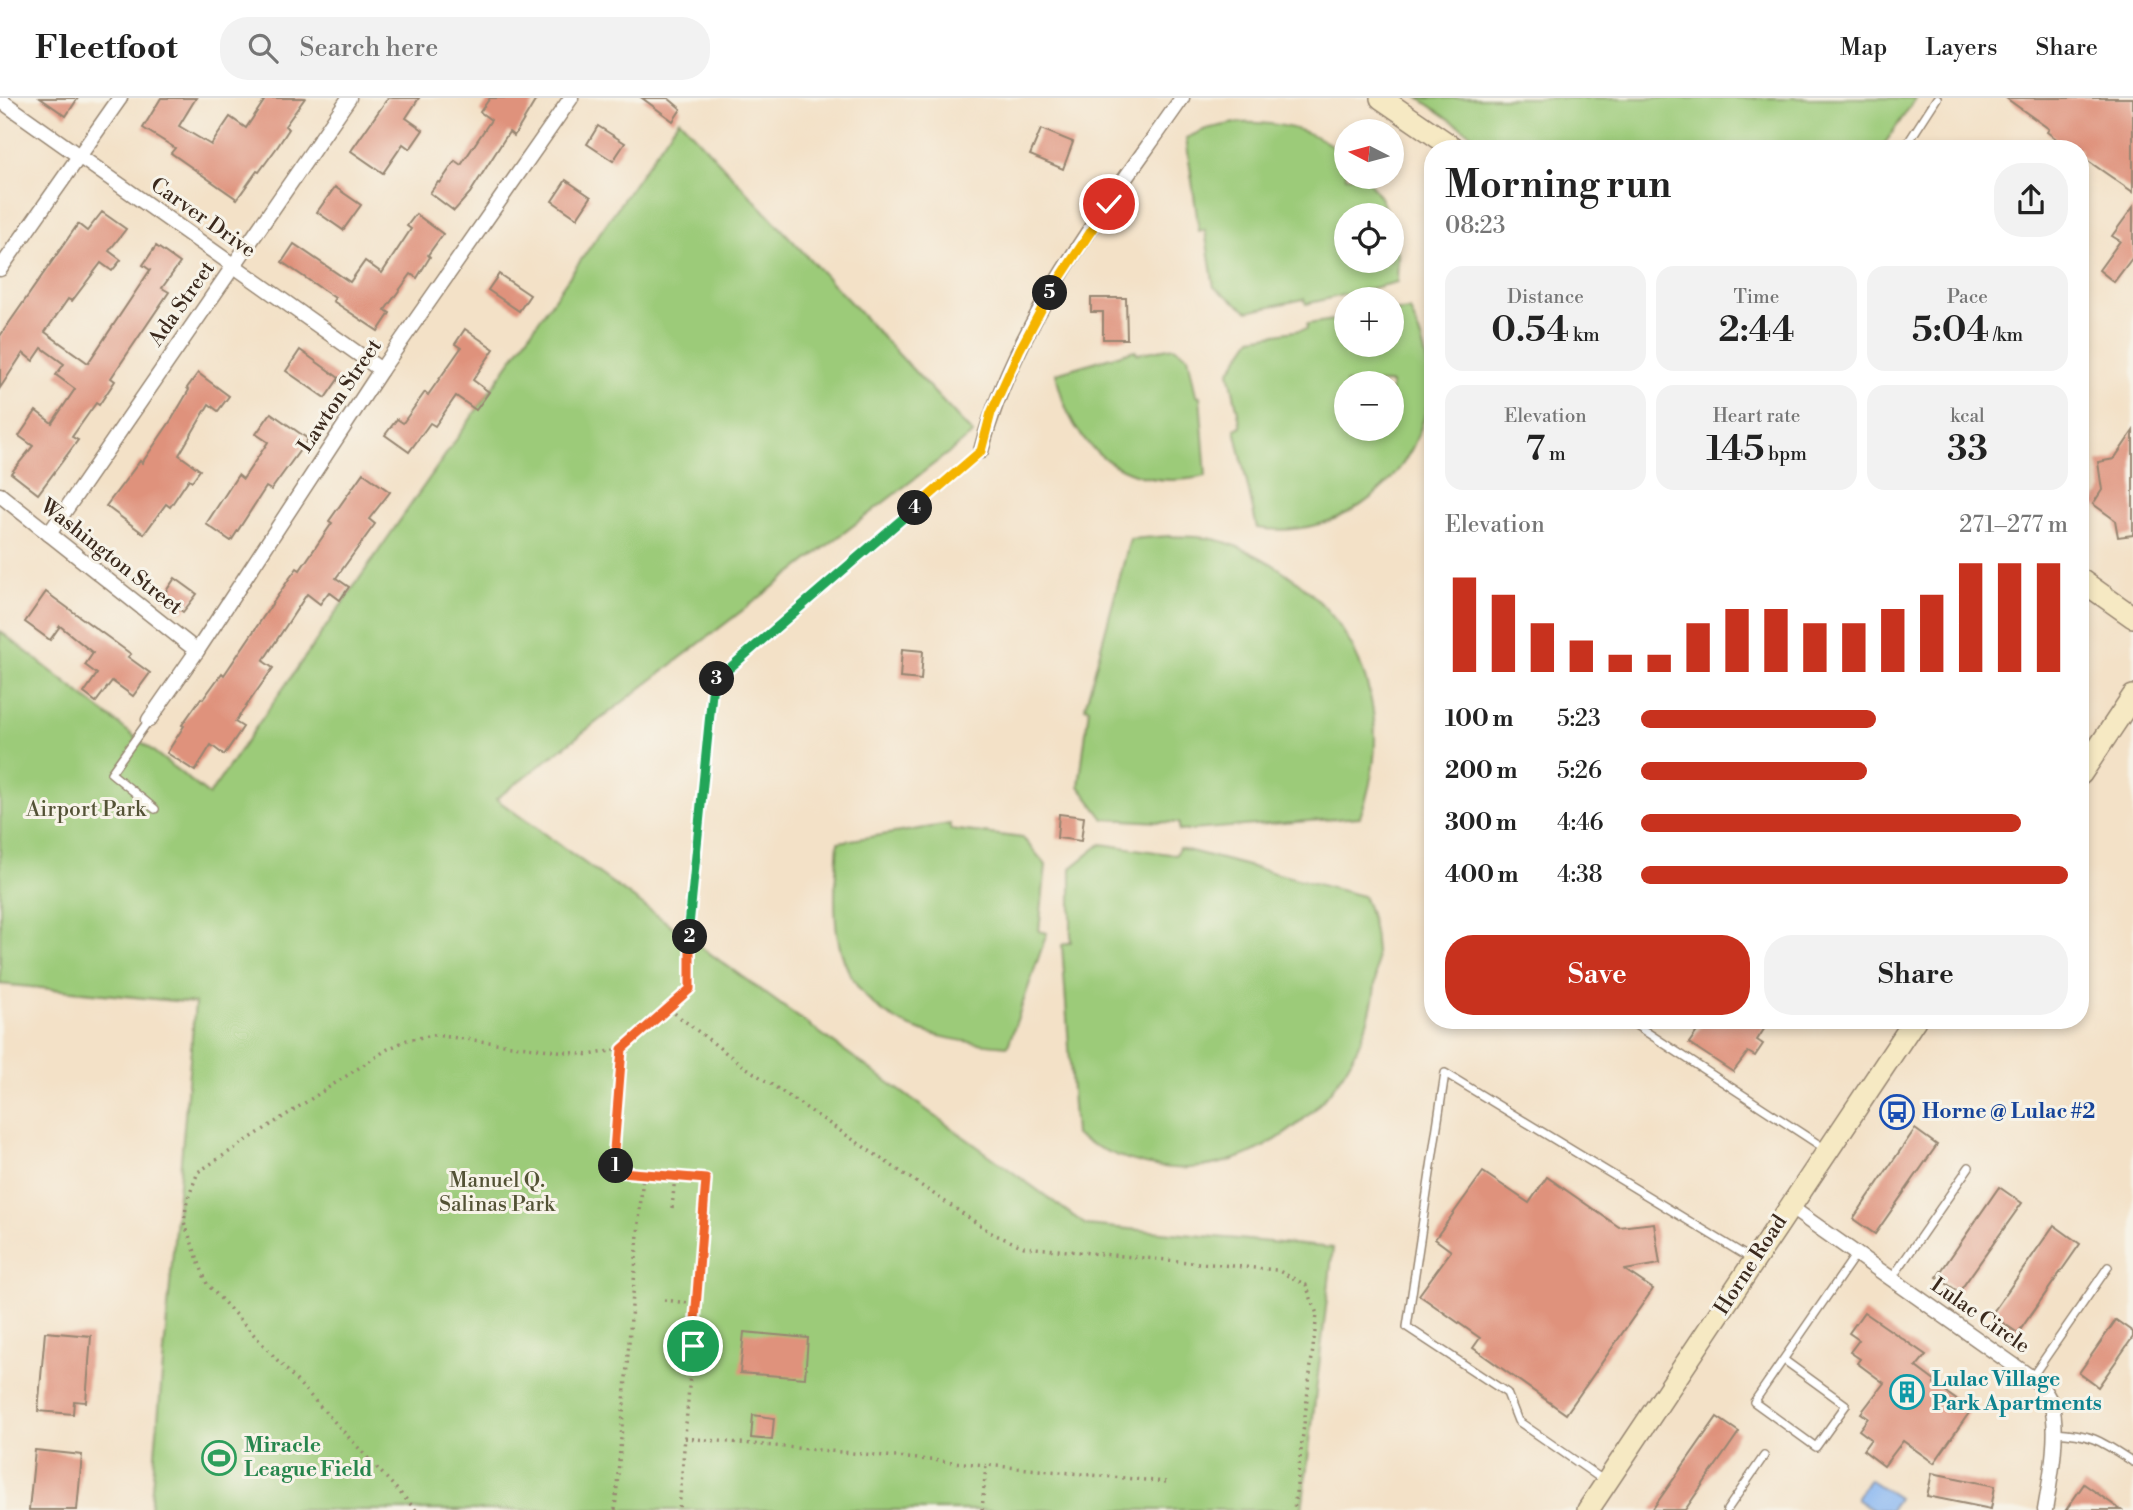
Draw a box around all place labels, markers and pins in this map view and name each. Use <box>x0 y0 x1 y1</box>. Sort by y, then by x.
pin <box>1079 174 1139 234</box>
pin: 5 <box>1032 276 1068 310</box>
pin: 4 <box>898 490 932 526</box>
pin: 3 <box>700 662 734 696</box>
pin: 2 <box>672 920 708 954</box>
bus stop icon: Horne @ Lulac #2 <box>1878 1093 1916 1131</box>
place label: Horne @ Lulac #2 <box>1922 1099 2095 1125</box>
pin: 1 <box>598 1148 634 1184</box>
pin <box>663 1316 723 1376</box>
place label: Lulac Village Park Apartments <box>1932 1367 2102 1417</box>
building icon: Lulac Village Park Apartments <box>1888 1373 1926 1411</box>
place label: Miracle League Field <box>244 1433 373 1483</box>
sports icon: Miracle League Field <box>200 1439 238 1477</box>

